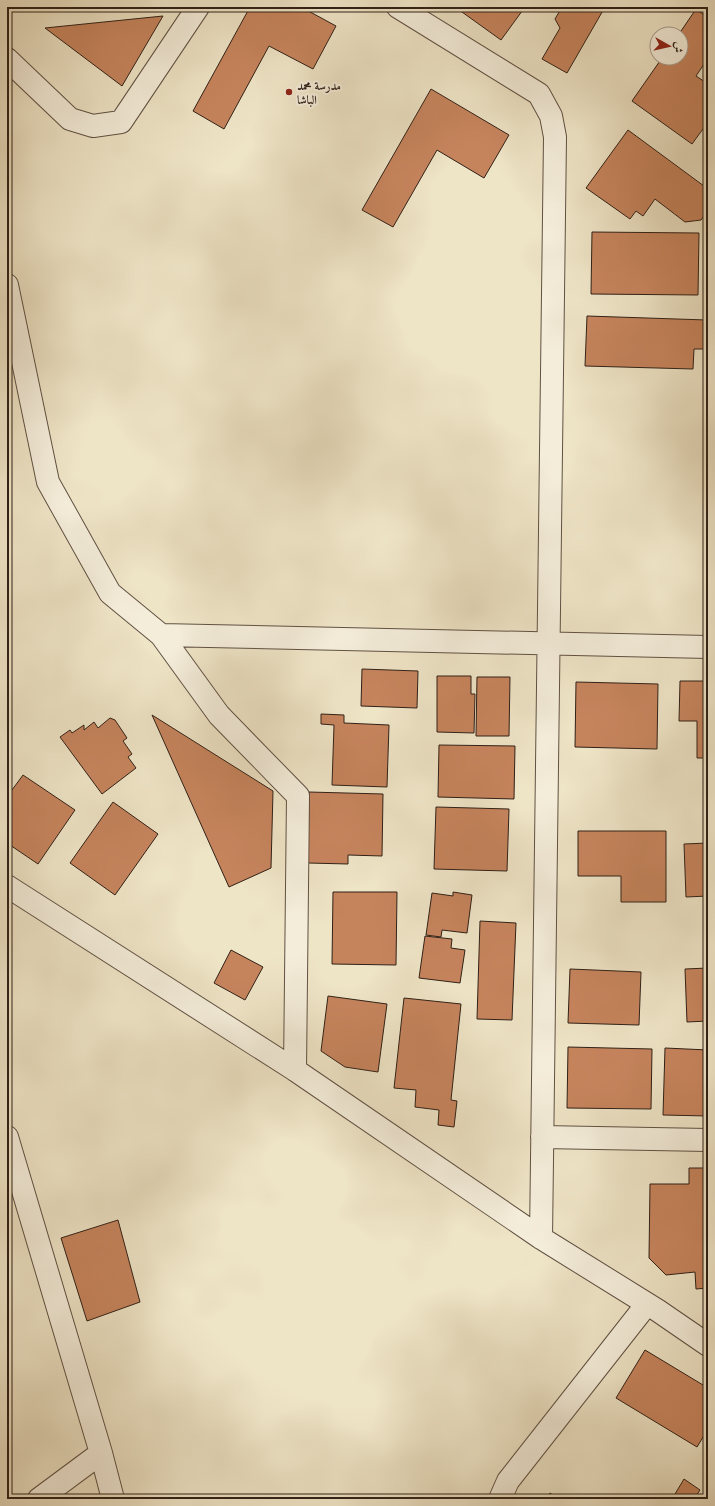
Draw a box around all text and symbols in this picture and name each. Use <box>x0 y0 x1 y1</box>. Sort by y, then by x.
north arrow <box>649 26 689 66</box>
text: ش <box>671 41 687 54</box>
place label: مدرسة محمد الباشا <box>297 78 341 107</box>
marker: مدرسة محمد الباشا <box>284 87 294 97</box>

